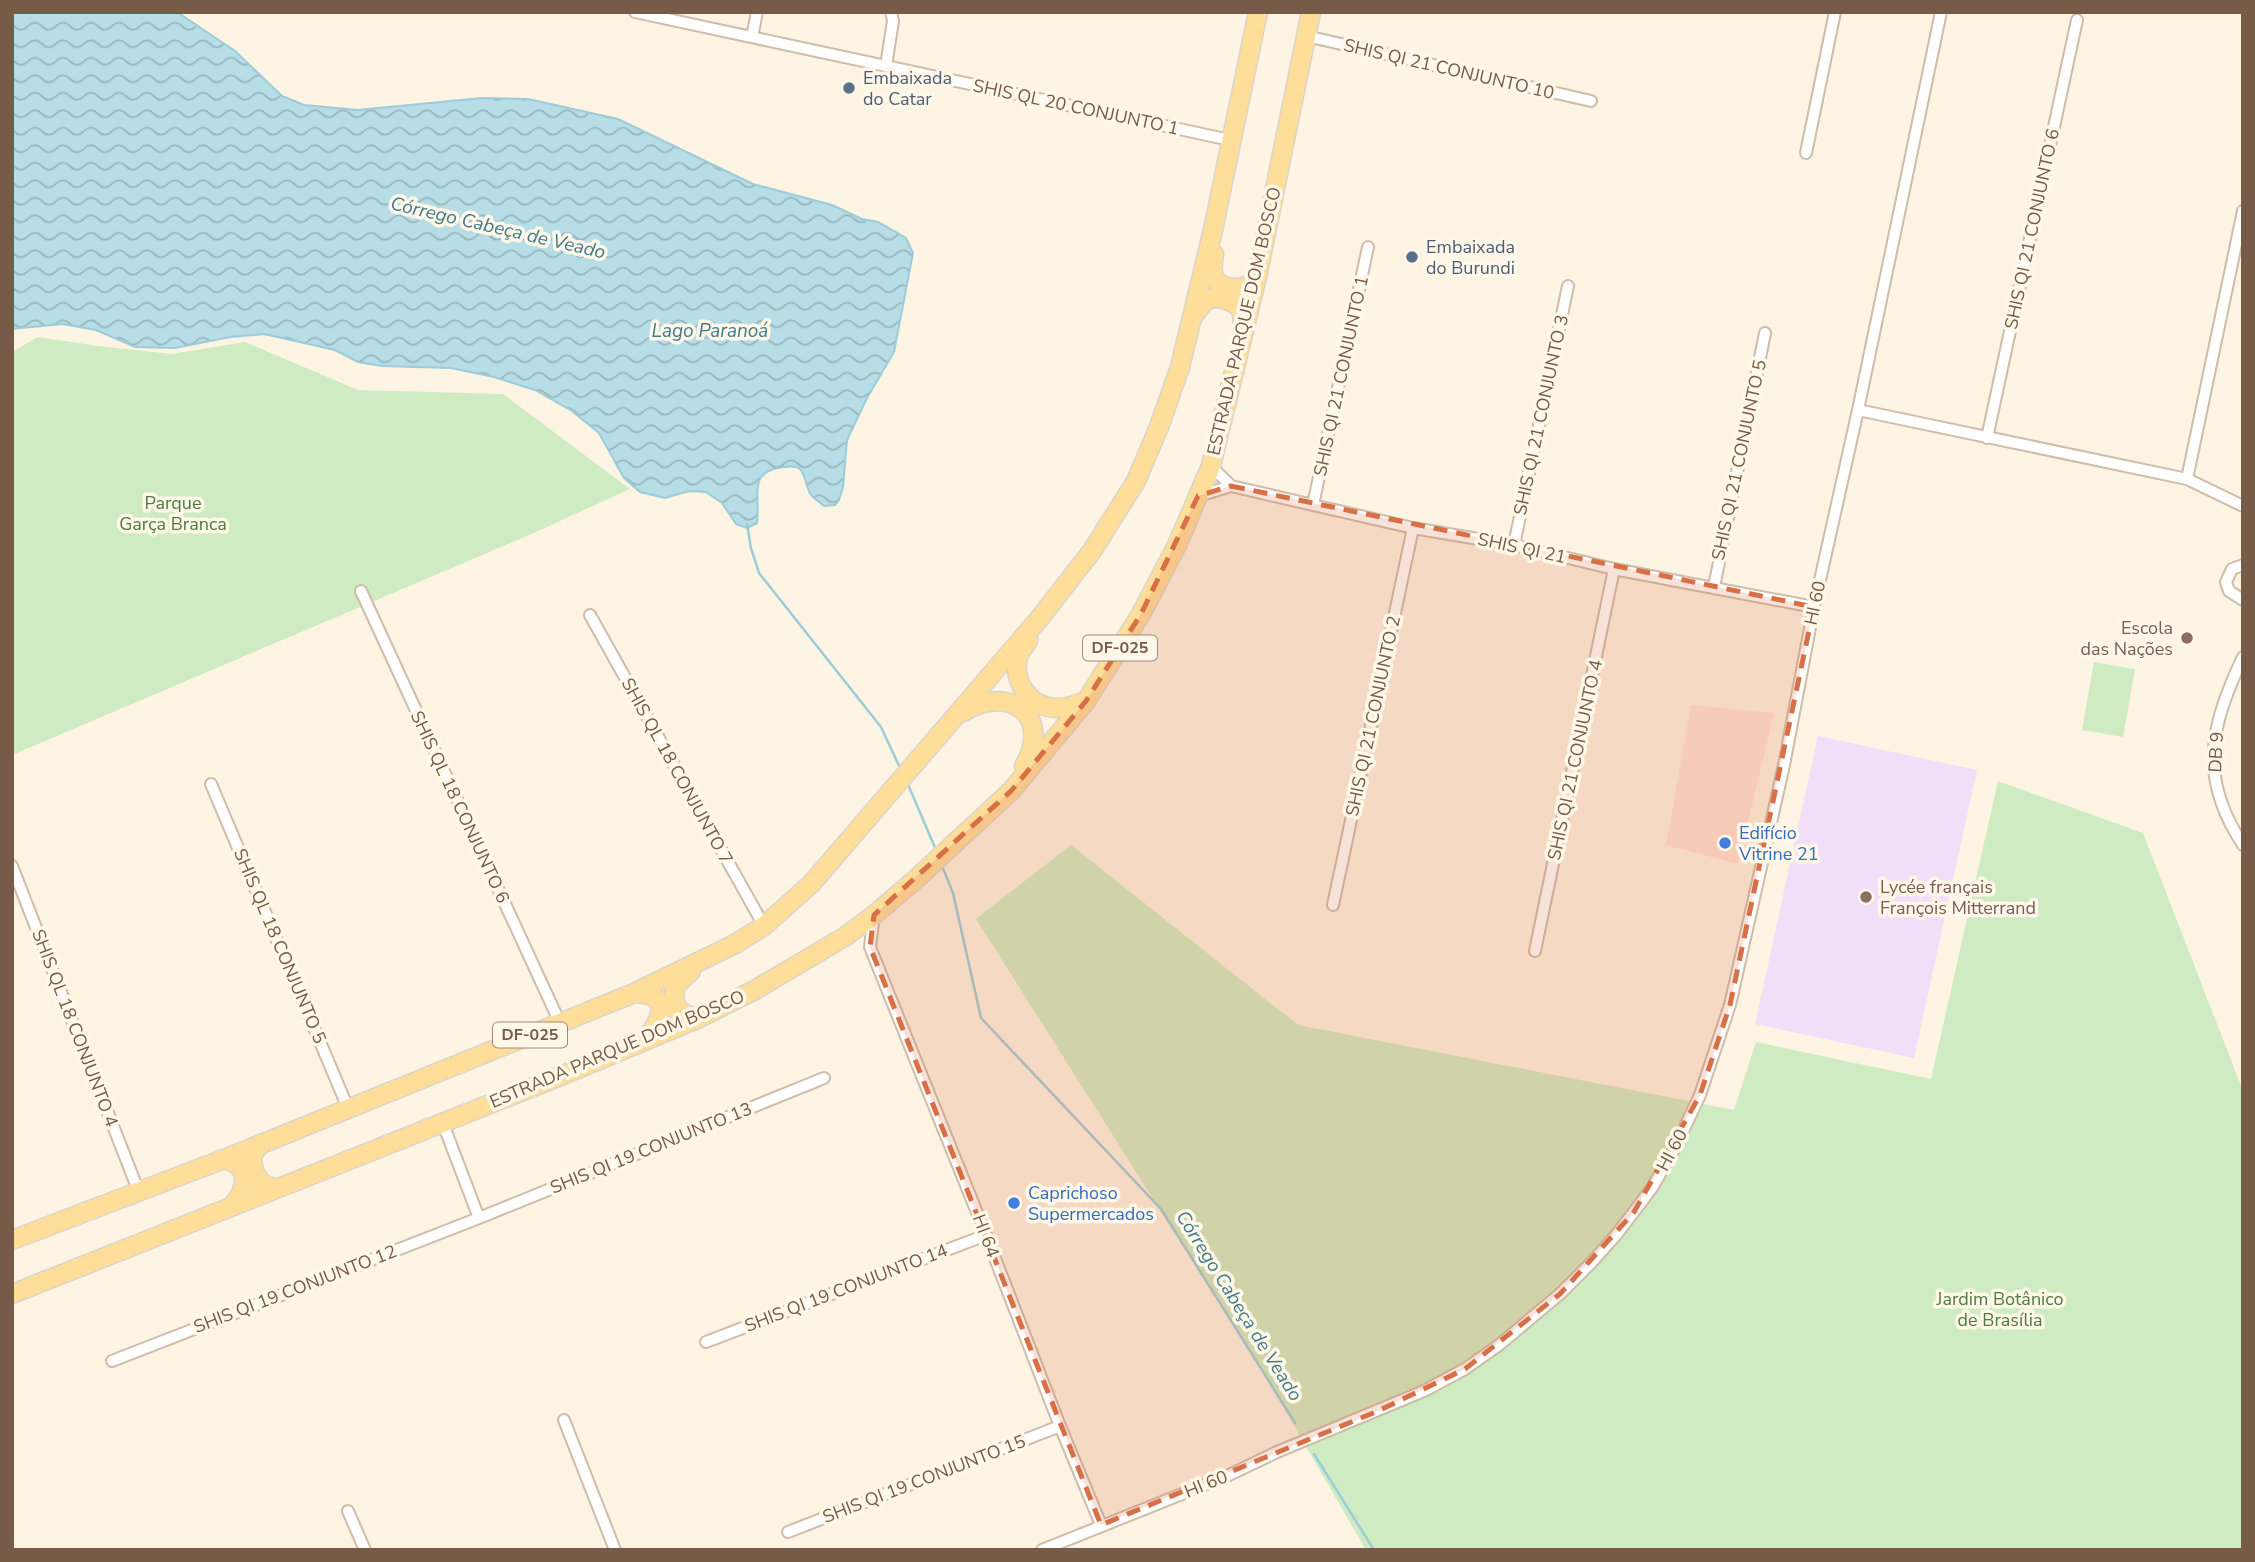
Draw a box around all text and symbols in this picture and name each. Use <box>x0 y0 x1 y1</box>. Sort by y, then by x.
street label: SHIS QI 21 CONJUNTO 10 <box>1341 33 1557 105</box>
place label: Embaixada do Catar <box>863 66 952 111</box>
street label: SHIS QL 20 CONJUNTO 1 <box>971 73 1181 141</box>
marker: Embaixada do Catar <box>841 80 857 96</box>
street label: SHIS QI 21 CONJUNTO 6 <box>1999 126 2065 332</box>
street label: ESTRADA PARQUE DOM BOSCO <box>1201 184 1287 458</box>
water label: Córrego Cabeça de Veado <box>388 191 608 265</box>
place label: Embaixada do Burundi <box>1426 235 1515 280</box>
marker: Embaixada do Burundi <box>1404 249 1420 265</box>
street label: SHIS QI 21 CONJUNTO 1 <box>1308 273 1374 479</box>
street label: SHIS QI 21 CONJUNTO 3 <box>1508 312 1574 518</box>
water label: Lago Paranoá <box>652 318 768 344</box>
street label: SHIS QI 21 CONJUNTO 5 <box>1706 357 1772 563</box>
park label: Parque Garça Branca <box>119 491 227 536</box>
street label: SHIS QI 21 <box>1476 527 1568 569</box>
street label: HI 60 <box>1799 579 1831 627</box>
street label: SHIS QI 21 CONJUNTO 2 <box>1340 613 1406 819</box>
place label: Escola das Nações <box>2080 616 2173 661</box>
marker: Escola das Nações <box>2179 630 2195 646</box>
road number: DF-025 <box>1083 636 1157 660</box>
street label: SHIS QI 21 CONJUNTO 4 <box>1542 657 1608 863</box>
street label: SHIS QL 18 CONJUNTO 7 <box>616 673 738 869</box>
street label: SHIS QL 18 CONJUNTO 6 <box>405 707 515 907</box>
street label: DB 9 <box>2203 731 2229 773</box>
place label: Edifício Vitrine 21 <box>1738 821 1819 866</box>
marker: Edifício Vitrine 21 <box>1717 835 1733 851</box>
street label: SHIS QL 18 CONJUNTO 5 <box>228 845 332 1047</box>
place label: Lycée français François Mitterrand <box>1880 875 2036 920</box>
marker: Lycée français François Mitterrand <box>1858 889 1874 905</box>
street label: SHIS QL 18 CONJUNTO 4 <box>26 926 124 1130</box>
street label: ESTRADA PARQUE DOM BOSCO <box>486 984 748 1114</box>
road number: DF-025 <box>493 1023 567 1048</box>
street label: SHIS QI 19 CONJUNTO 13 <box>547 1097 755 1199</box>
street label: HI 60 <box>1651 1125 1693 1175</box>
place label: Caprichoso Supermercados <box>1028 1181 1154 1226</box>
marker: Caprichoso Supermercados <box>1006 1195 1022 1211</box>
water label: Córrego Cabeça de Veado <box>1170 1206 1308 1406</box>
street label: HI 64 <box>967 1211 1005 1261</box>
street label: SHIS QI 19 CONJUNTO 14 <box>741 1238 951 1338</box>
street label: SHIS QI 19 CONJUNTO 12 <box>190 1239 400 1339</box>
park label: Jardim Botânico de Brasília <box>1936 1287 2063 1332</box>
street label: SHIS QI 19 CONJUNTO 15 <box>819 1429 1029 1529</box>
street label: HI 60 <box>1181 1465 1231 1503</box>

